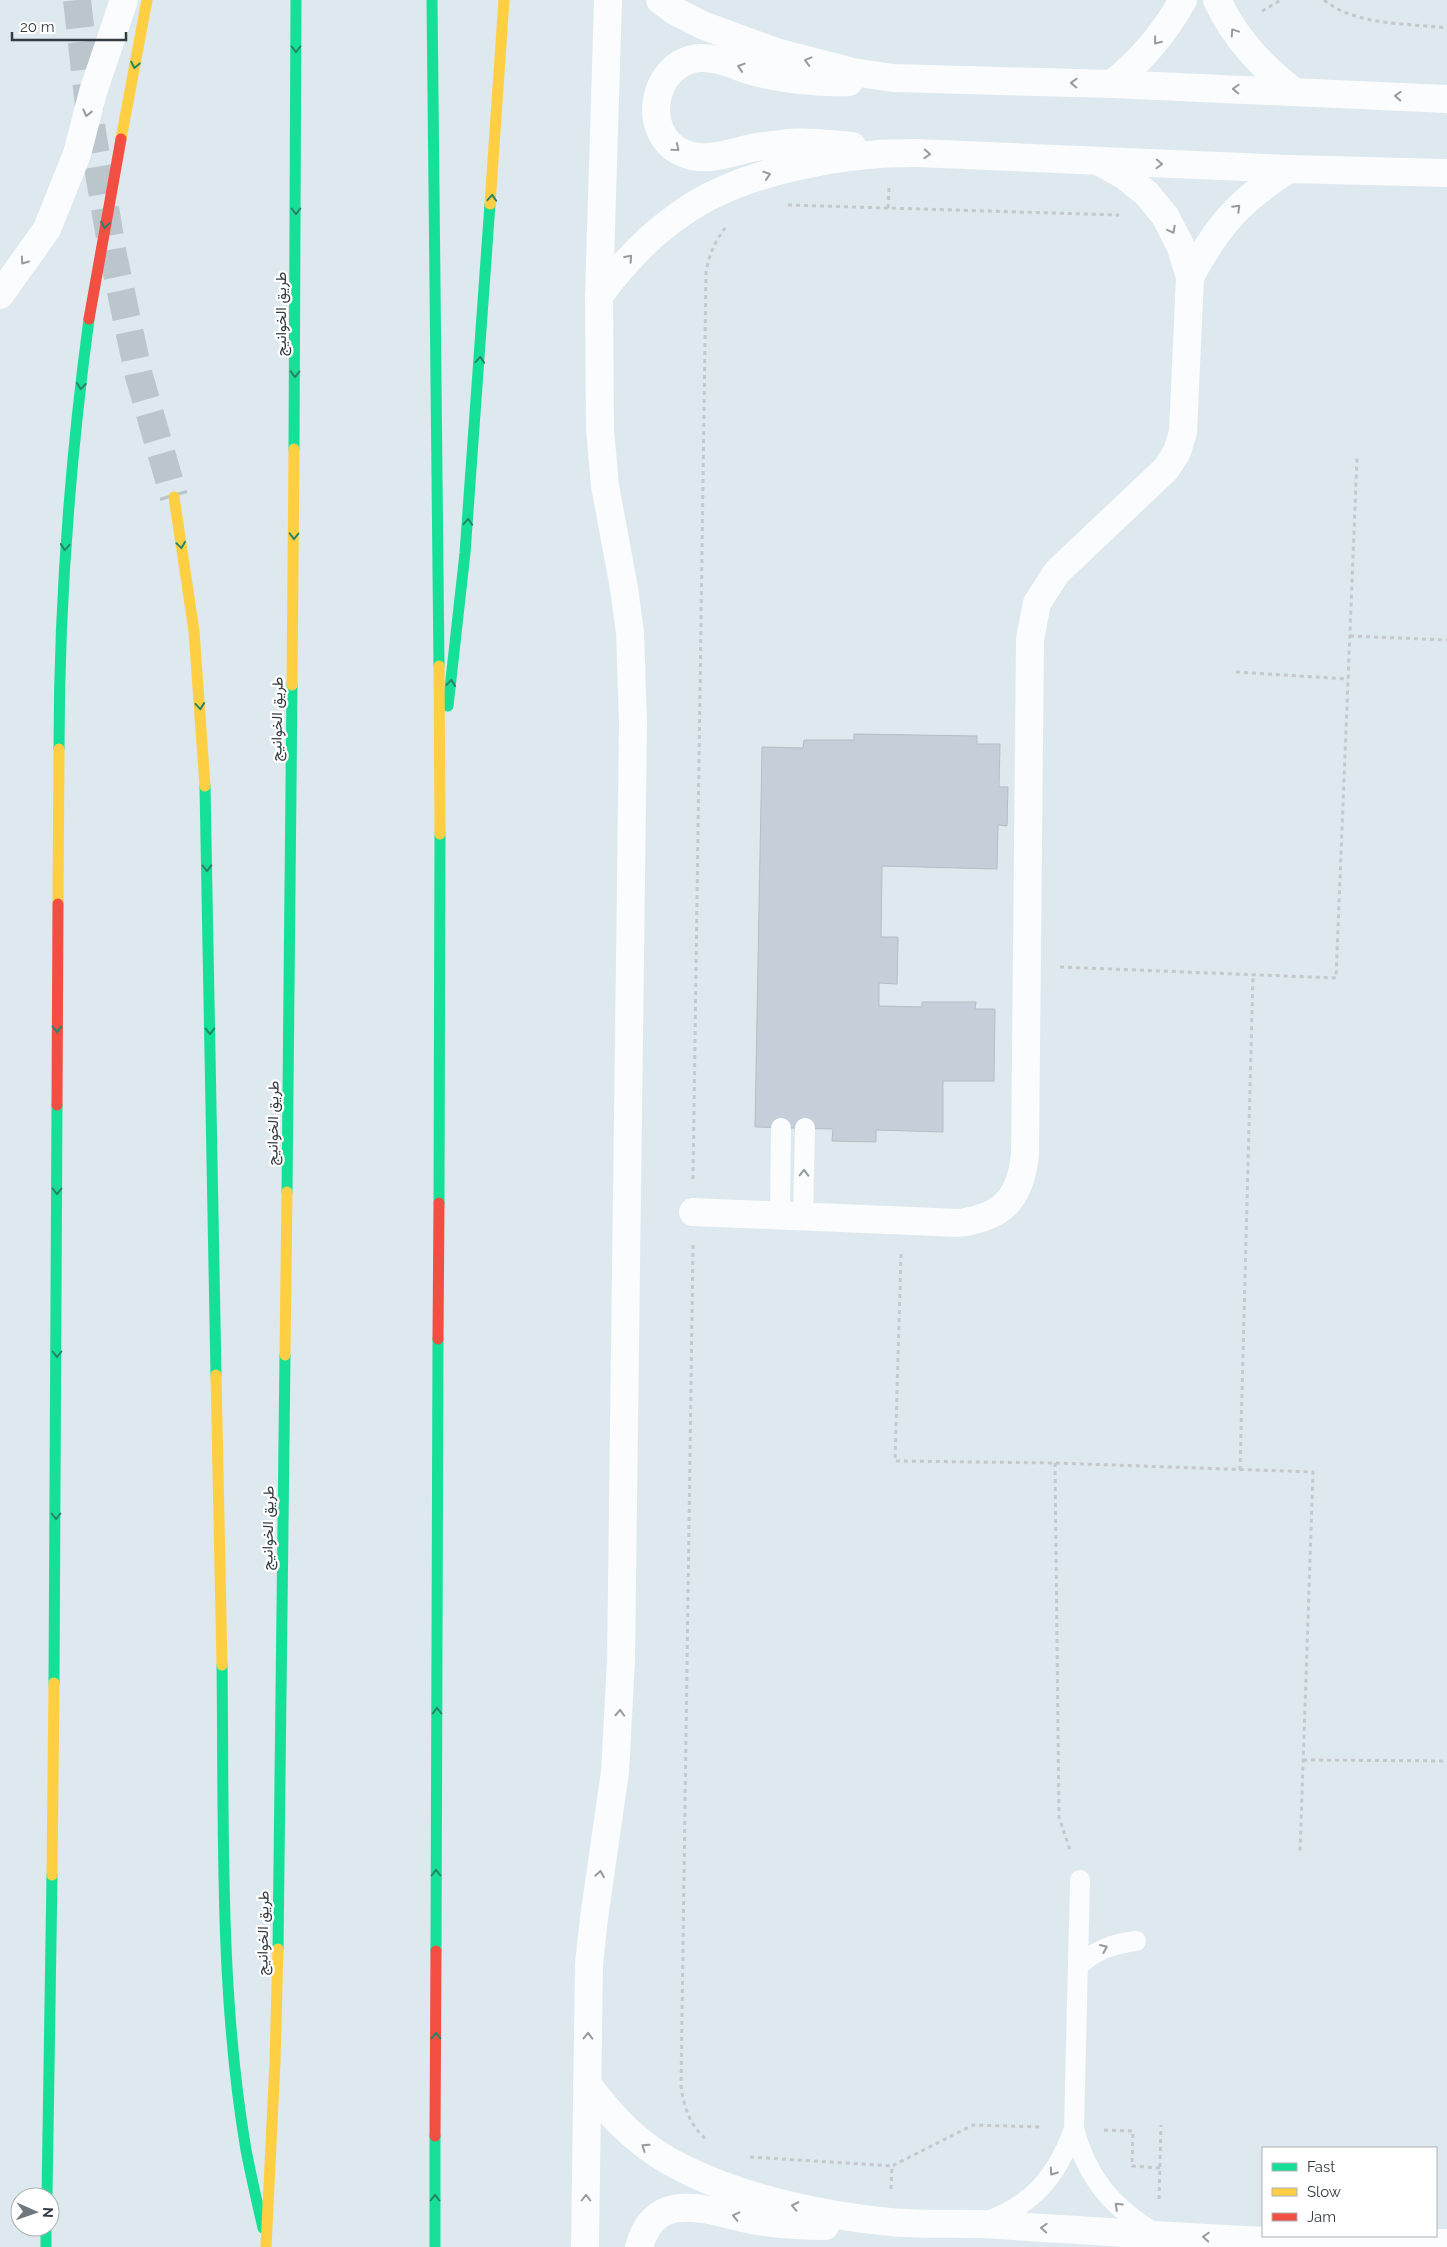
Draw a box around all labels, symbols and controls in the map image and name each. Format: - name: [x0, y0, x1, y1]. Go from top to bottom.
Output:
- scale bar: [12, 10, 126, 42]
- text: 20 m: [20, 18, 55, 36]
- one-way arrow: [1231, 28, 1240, 37]
- one-way arrow: [1155, 35, 1163, 44]
- one-way arrow: [291, 45, 301, 53]
- one-way arrow: [803, 56, 812, 67]
- one-way arrow: [131, 61, 141, 70]
- one-way arrow: [738, 63, 746, 73]
- one-way arrow: [1069, 78, 1077, 88]
- one-way arrow: [1232, 83, 1240, 94]
- one-way arrow: [1394, 91, 1402, 102]
- one-way arrow: [82, 108, 93, 117]
- one-way arrow: [670, 142, 679, 150]
- one-way arrow: [923, 148, 931, 159]
- one-way arrow: [1156, 159, 1164, 170]
- one-way arrow: [762, 171, 771, 181]
- one-way arrow: [486, 193, 497, 201]
- one-way arrow: [1232, 205, 1241, 214]
- one-way arrow: [291, 208, 301, 215]
- one-way arrow: [101, 221, 111, 229]
- one-way arrow: [1166, 224, 1176, 233]
- one-way arrow: [624, 254, 633, 263]
- one-way arrow: [21, 255, 30, 265]
- street label: طريق الخوانيج: [272, 271, 292, 356]
- one-way arrow: [474, 356, 485, 364]
- one-way arrow: [290, 370, 300, 378]
- one-way arrow: [76, 381, 86, 390]
- one-way arrow: [462, 518, 473, 526]
- one-way arrow: [289, 532, 299, 540]
- one-way arrow: [175, 541, 186, 549]
- one-way arrow: [60, 544, 71, 552]
- street label: طريق الخوانيج: [267, 676, 289, 762]
- one-way arrow: [445, 679, 456, 687]
- one-way arrow: [195, 702, 206, 710]
- one-way arrow: [202, 865, 212, 873]
- one-way arrow: [52, 1025, 62, 1033]
- one-way arrow: [205, 1028, 215, 1035]
- street label: طريق الخوانيج: [263, 1080, 285, 1166]
- one-way arrow: [799, 1168, 810, 1176]
- one-way arrow: [52, 1188, 62, 1195]
- one-way arrow: [52, 1350, 62, 1358]
- street label: طريق الخوانيج: [258, 1485, 280, 1571]
- one-way arrow: [51, 1512, 61, 1520]
- one-way arrow: [432, 1707, 442, 1714]
- one-way arrow: [614, 1708, 625, 1716]
- one-way arrow: [431, 1869, 441, 1877]
- one-way arrow: [595, 1870, 605, 1878]
- street label: طريق الخوانيج: [253, 1890, 275, 1976]
- one-way arrow: [1099, 1944, 1108, 1955]
- one-way arrow: [431, 2032, 441, 2040]
- one-way arrow: [583, 2032, 593, 2040]
- one-way arrow: [641, 2144, 651, 2153]
- legend: [1262, 2147, 1437, 2237]
- text: Fast: [1307, 2158, 1335, 2176]
- one-way arrow: [1050, 2166, 1059, 2176]
- text: Slow: [1307, 2183, 1341, 2201]
- north arrow: [10, 2187, 60, 2237]
- one-way arrow: [430, 2194, 440, 2202]
- one-way arrow: [581, 2194, 591, 2202]
- one-way arrow: [791, 2201, 800, 2212]
- one-way arrow: [1115, 2203, 1124, 2212]
- text: N: [40, 2207, 56, 2218]
- text: Jam: [1307, 2208, 1336, 2226]
- one-way arrow: [732, 2211, 741, 2222]
- one-way arrow: [1039, 2223, 1047, 2234]
- one-way arrow: [1202, 2232, 1210, 2243]

